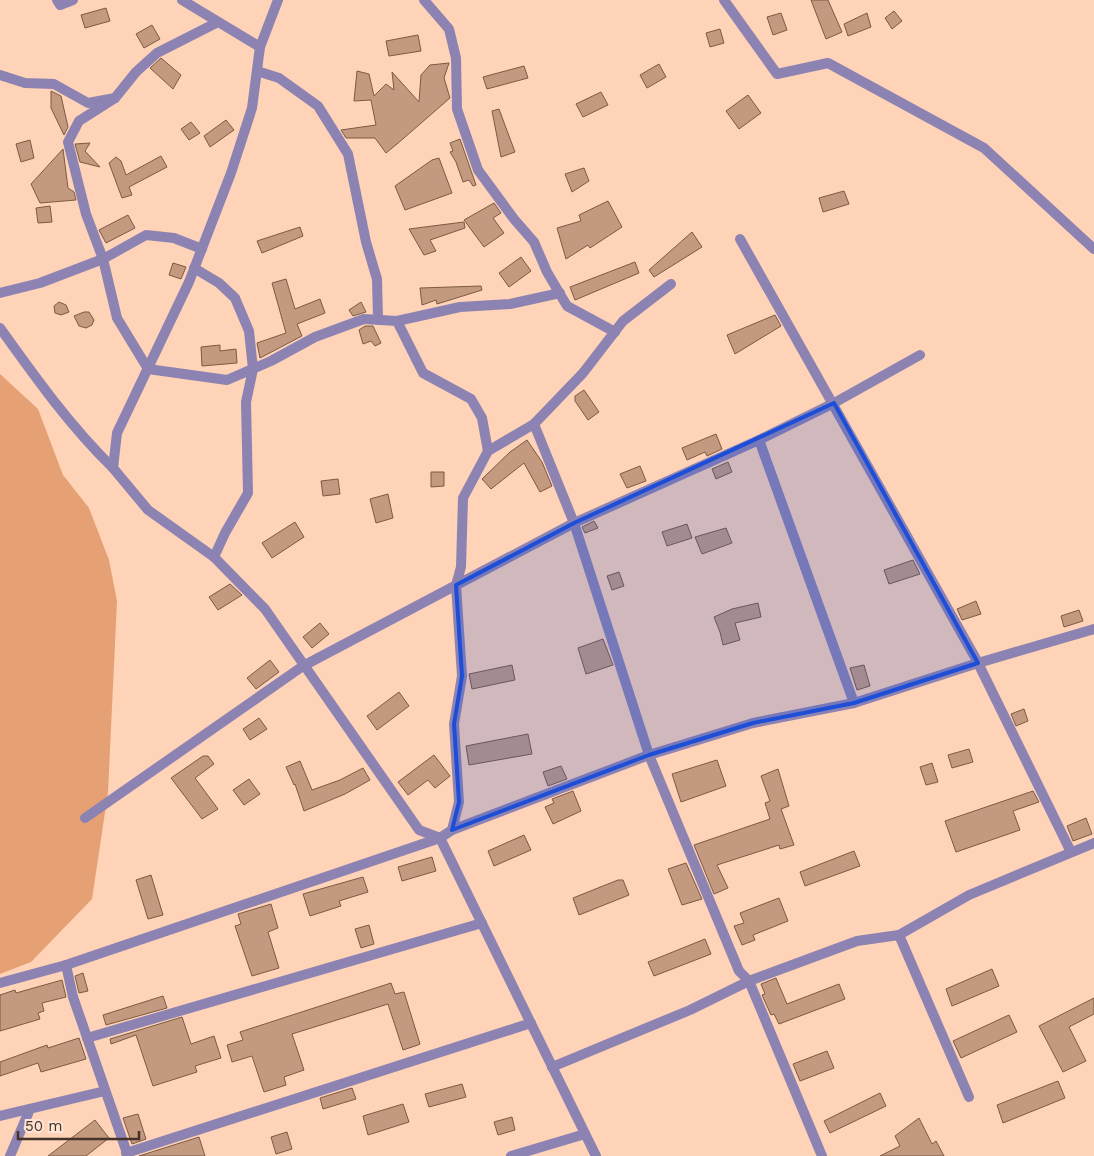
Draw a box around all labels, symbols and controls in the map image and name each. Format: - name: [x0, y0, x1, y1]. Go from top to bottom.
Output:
- scale bar: [18, 1108, 139, 1140]
- text: 50 m: [25, 1117, 62, 1135]

